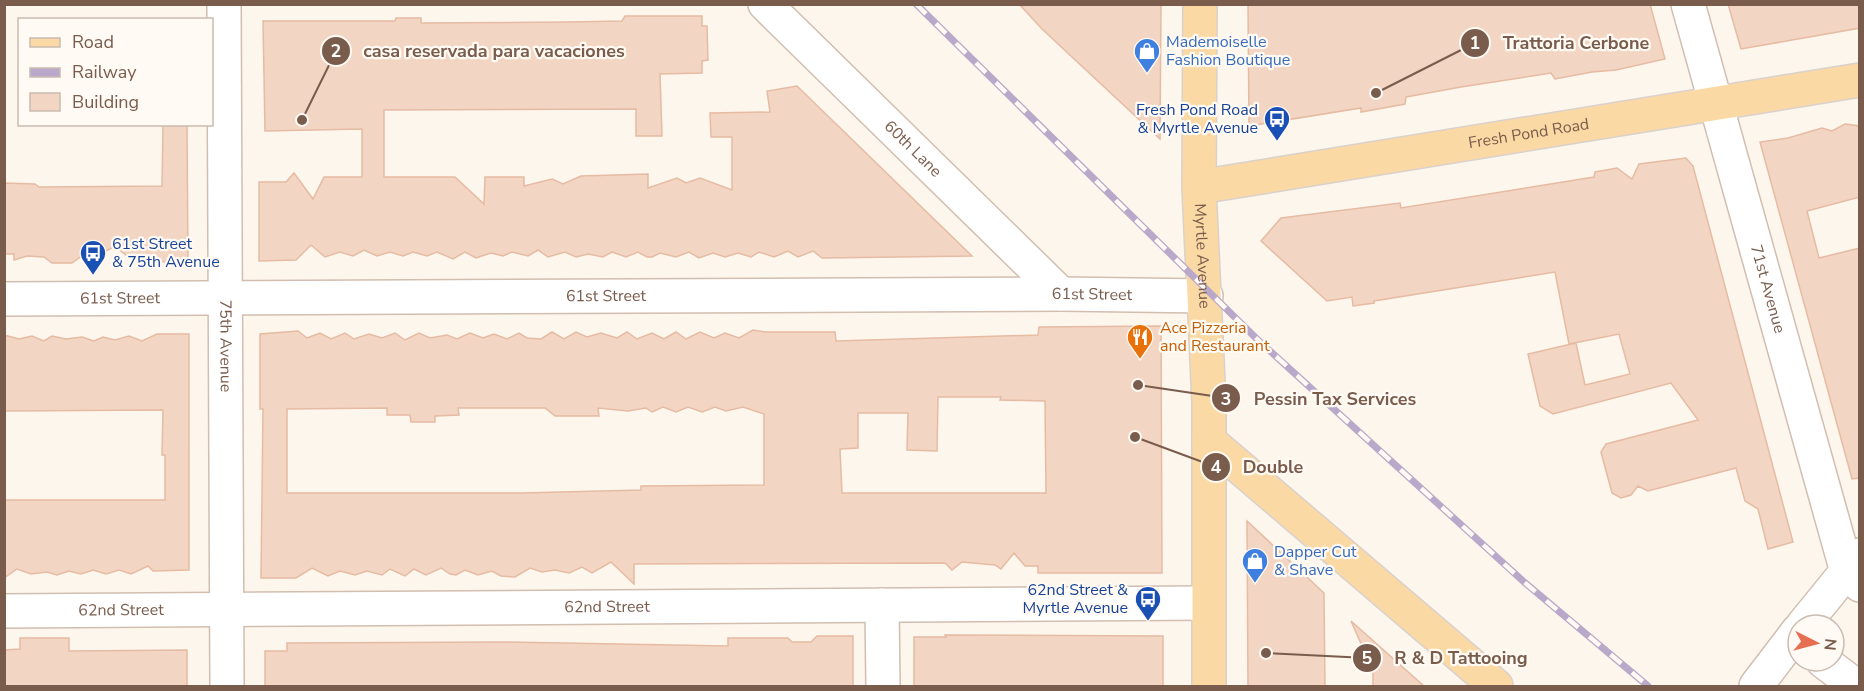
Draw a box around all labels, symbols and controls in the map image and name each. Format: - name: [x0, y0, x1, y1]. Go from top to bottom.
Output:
- legend: [18, 18, 213, 126]
- callout: Trattoria Cerbone: [1460, 25, 1661, 61]
- text: Road: [72, 30, 114, 54]
- place label: Mademoiselle Fashion Boutique: [1166, 31, 1290, 71]
- text: 1: [1470, 31, 1480, 55]
- text: Trattoria Cerbone: [1503, 31, 1649, 55]
- callout: casa reservada para vacaciones: [321, 33, 637, 69]
- shop icon: Mademoiselle Fashion Boutique: [1132, 36, 1162, 74]
- text: 2: [331, 39, 341, 63]
- text: casa reservada para vacaciones: [363, 39, 625, 63]
- text: Railway: [72, 60, 137, 84]
- text: Building: [72, 90, 139, 114]
- place label: Fresh Pond Road & Myrtle Avenue: [1136, 99, 1258, 139]
- bus stop icon: Fresh Pond Road & Myrtle Avenue: [1262, 104, 1292, 142]
- street label: Fresh Pond Road: [1467, 113, 1591, 154]
- street label: 60th Lane: [879, 116, 947, 182]
- street label: Myrtle Avenue: [1189, 203, 1216, 309]
- place label: 61st Street & 75th Avenue: [112, 233, 220, 273]
- bus stop icon: 61st Street & 75th Avenue: [78, 238, 108, 276]
- street label: 71st Avenue: [1745, 242, 1791, 336]
- street label: 61st Street: [1052, 283, 1133, 306]
- street label: 61st Street: [566, 285, 647, 307]
- street label: 61st Street: [80, 287, 161, 310]
- street label: 75th Avenue: [214, 300, 237, 392]
- place label: Ace Pizzeria and Restaurant: [1160, 317, 1270, 357]
- restaurant icon: Ace Pizzeria and Restaurant: [1125, 322, 1155, 360]
- callout: Pessin Tax Services: [1211, 380, 1428, 416]
- text: 3: [1221, 387, 1231, 411]
- text: Pessin Tax Services: [1254, 387, 1416, 411]
- callout: Double: [1201, 449, 1315, 485]
- text: 4: [1211, 455, 1222, 479]
- text: Double: [1243, 455, 1304, 479]
- place label: Dapper Cut & Shave: [1274, 541, 1357, 581]
- shop icon: Dapper Cut & Shave: [1240, 546, 1270, 584]
- place label: 62nd Street & Myrtle Avenue: [1023, 579, 1128, 619]
- bus stop icon: 62nd Street & Myrtle Avenue: [1133, 584, 1163, 622]
- street label: 62nd Street: [564, 596, 650, 618]
- street label: 62nd Street: [78, 599, 164, 622]
- north arrow: [1786, 613, 1846, 673]
- text: N: [1818, 637, 1841, 652]
- callout: R & D Tattooing: [1352, 640, 1539, 676]
- text: 5: [1362, 646, 1373, 670]
- text: R & D Tattooing: [1394, 646, 1528, 670]

